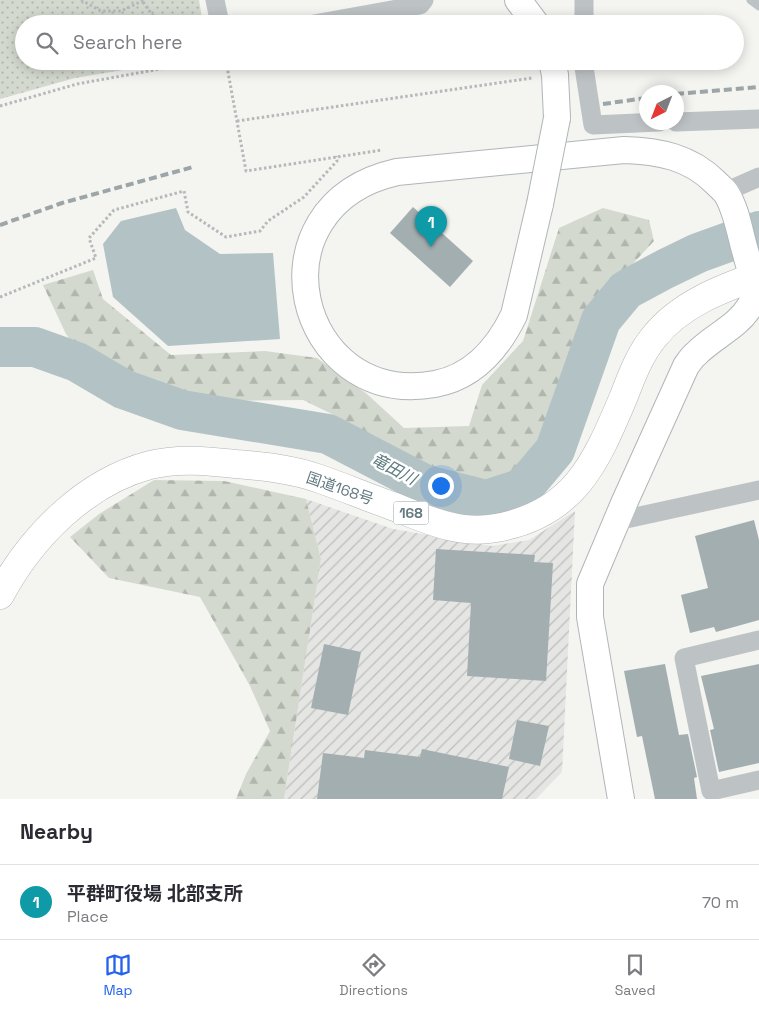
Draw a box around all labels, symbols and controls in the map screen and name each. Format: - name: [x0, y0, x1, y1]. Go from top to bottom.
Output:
- search box: [15, 15, 744, 70]
- icon: search: [33, 29, 61, 57]
- text: Search here: [73, 30, 183, 55]
- north arrow: [639, 85, 684, 130]
- pin: 1: [415, 206, 447, 247]
- water label: 竜田川: [368, 448, 422, 490]
- street label: 国道168号: [304, 468, 376, 508]
- your location: [428, 473, 454, 499]
- road number: 168: [394, 502, 428, 524]
- text: Nearby: [20, 818, 93, 845]
- text: 平群町役場 北部支所: [67, 881, 243, 906]
- text: 1: [32, 892, 40, 913]
- text: 70 m: [702, 892, 739, 913]
- text: Place: [67, 906, 109, 927]
- tab: Map: [103, 951, 133, 999]
- tab: Directions: [339, 951, 408, 999]
- tab: Saved: [615, 951, 656, 999]

